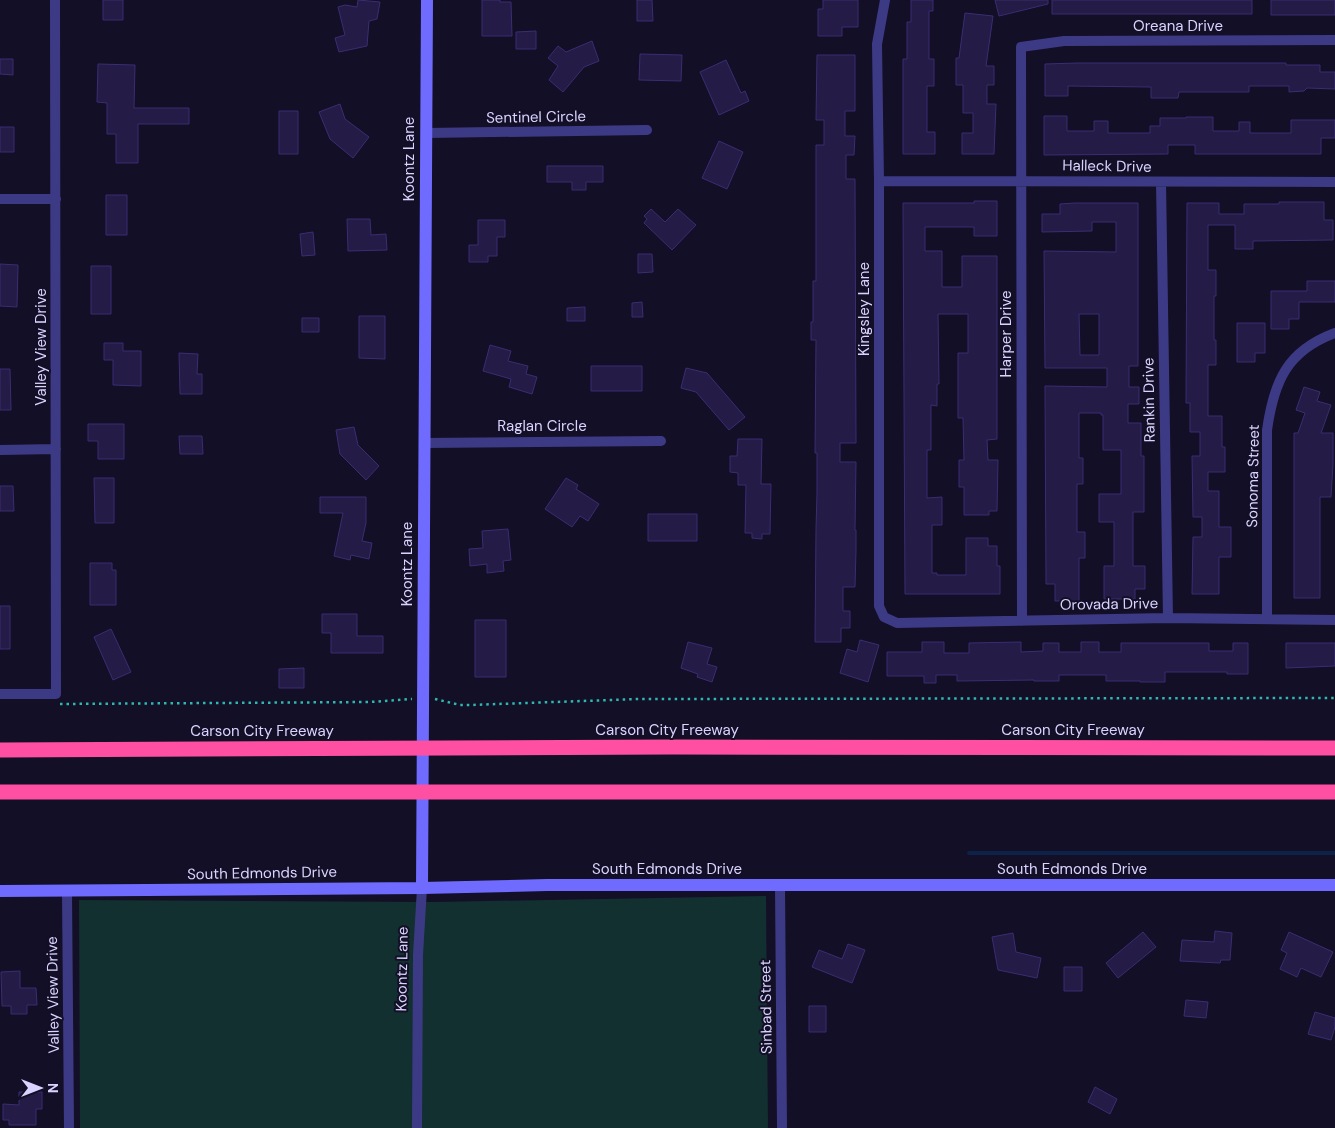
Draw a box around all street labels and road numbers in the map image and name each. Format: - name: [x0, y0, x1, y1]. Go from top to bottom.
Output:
- street label: Oreana Drive: [1133, 16, 1223, 36]
- street label: Sentinel Circle: [486, 106, 586, 128]
- street label: Koontz Lane: [399, 117, 419, 201]
- street label: Halleck Drive: [1062, 155, 1152, 177]
- street label: Kingsley Lane: [854, 262, 874, 356]
- street label: Valley View Drive: [31, 288, 51, 406]
- street label: Harper Drive: [996, 291, 1016, 377]
- street label: Rankin Drive: [1138, 357, 1160, 443]
- street label: Raglan Circle: [497, 416, 587, 436]
- street label: Sonoma Street: [1242, 424, 1264, 528]
- street label: Koontz Lane: [397, 522, 417, 606]
- street label: Orovada Drive: [1060, 593, 1158, 615]
- street label: Carson City Freeway: [595, 720, 739, 740]
- street label: Carson City Freeway: [1001, 720, 1145, 740]
- street label: Carson City Freeway: [190, 721, 334, 741]
- street label: South Edmonds Drive: [592, 859, 742, 879]
- street label: South Edmonds Drive: [997, 859, 1147, 879]
- street label: South Edmonds Drive: [187, 862, 337, 884]
- street label: Koontz Lane: [391, 927, 413, 1011]
- street label: Valley View Drive: [42, 936, 64, 1054]
- street label: Sinbad Street: [755, 960, 777, 1054]

